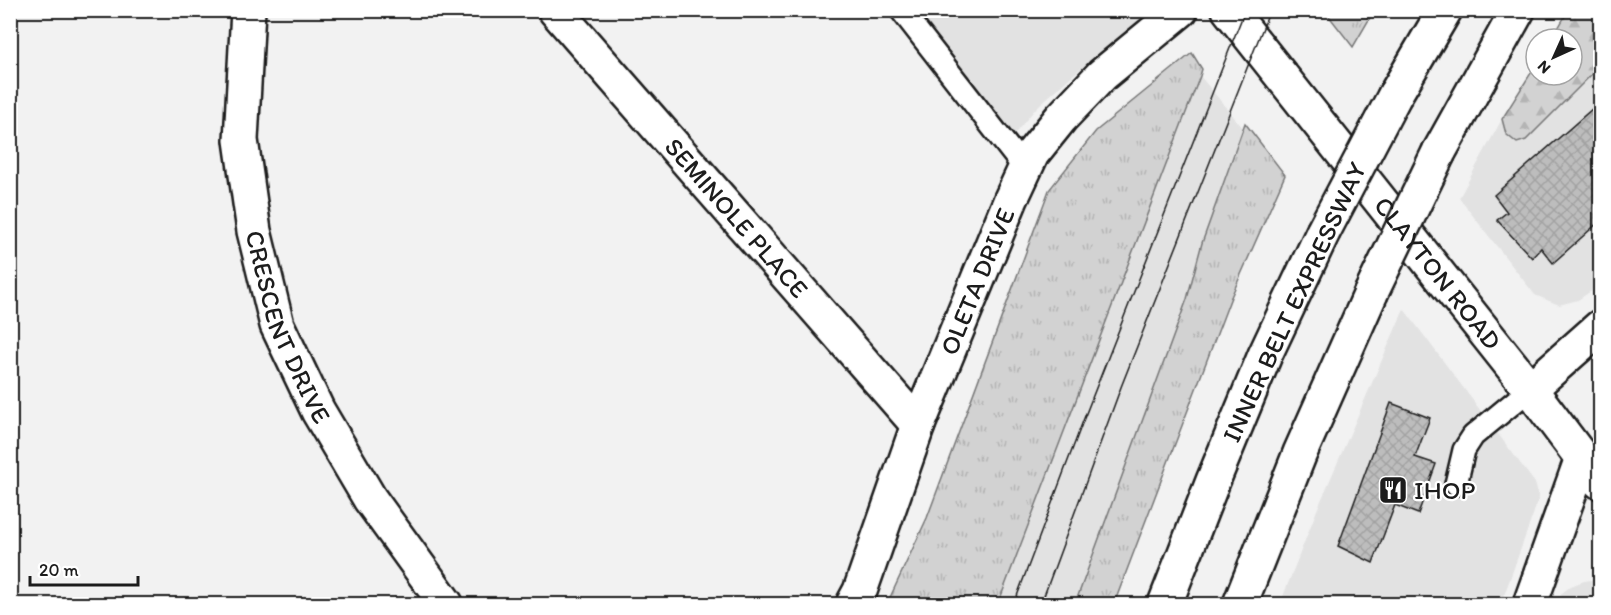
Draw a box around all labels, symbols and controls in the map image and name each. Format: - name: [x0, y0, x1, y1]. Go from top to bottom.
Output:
- north arrow: [1524, 27, 1584, 87]
- text: N: [1533, 57, 1554, 78]
- street label: SEMINOLE PLACE: [658, 131, 815, 304]
- street label: INNER BELT EXPRESSWAY: [1215, 157, 1373, 447]
- street label: CLAYTON ROAD: [1367, 190, 1509, 356]
- street label: OLETA DRIVE: [933, 203, 1022, 360]
- street label: CRESCENT DRIVE: [238, 227, 338, 429]
- restaurant icon: IHOP: [1377, 474, 1409, 506]
- place label: IHOP: [1414, 474, 1475, 506]
- scale bar: [30, 549, 138, 587]
- text: 20 m: [39, 559, 79, 581]

